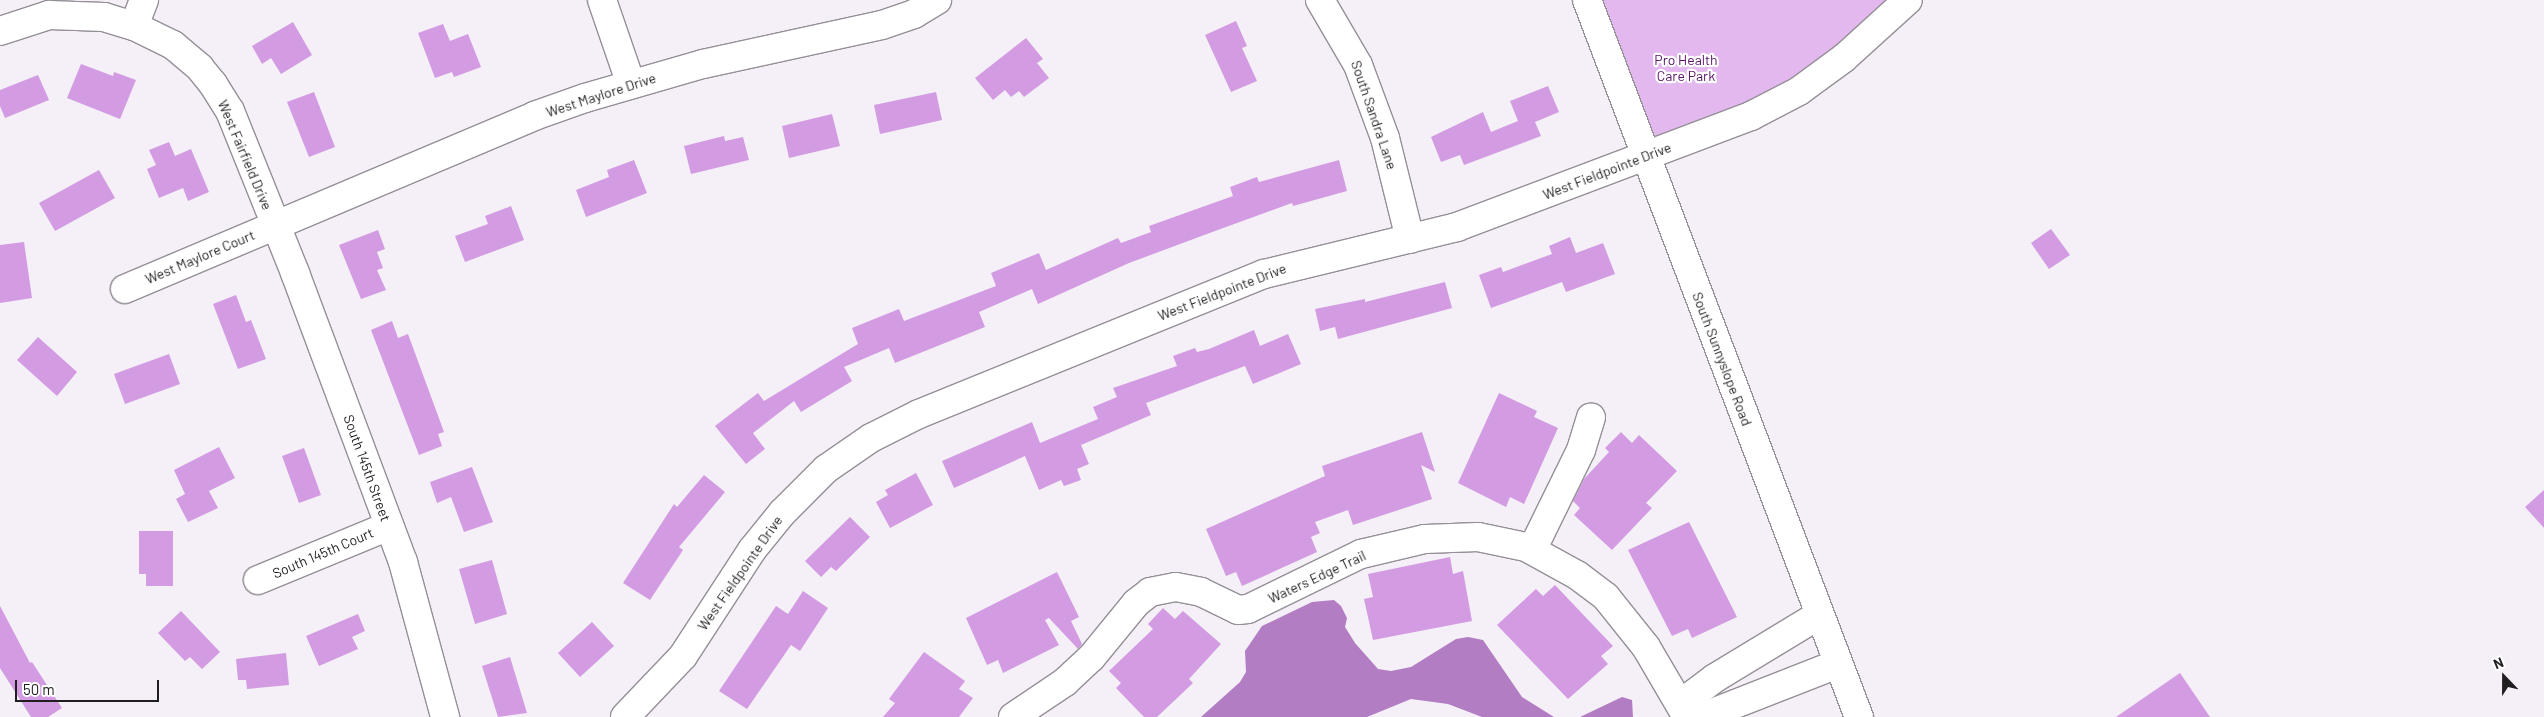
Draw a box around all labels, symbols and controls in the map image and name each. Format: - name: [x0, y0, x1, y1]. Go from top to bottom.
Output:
- park label: Pro Health Care Park: [1654, 52, 1718, 84]
- street label: South Sandra Lane: [1347, 58, 1401, 172]
- street label: West Maylore Drive: [544, 69, 658, 121]
- street label: West Fairfield Drive: [214, 98, 276, 212]
- street label: West Fieldpointe Drive: [1540, 139, 1674, 203]
- street label: West Maylore Court: [143, 226, 257, 288]
- street label: West Fieldpointe Drive: [1155, 260, 1289, 324]
- street label: South Sunnyslope Road: [1689, 290, 1755, 428]
- street label: South 145th Street: [340, 412, 394, 524]
- street label: West Fieldpointe Drive: [694, 512, 786, 634]
- street label: South 145th Court: [270, 524, 376, 582]
- street label: Waters Edge Trail: [1266, 547, 1368, 607]
- north arrow: [2479, 652, 2529, 702]
- text: N: [2491, 653, 2506, 672]
- scale bar: [18, 670, 161, 702]
- text: 50 m: [23, 680, 55, 698]

